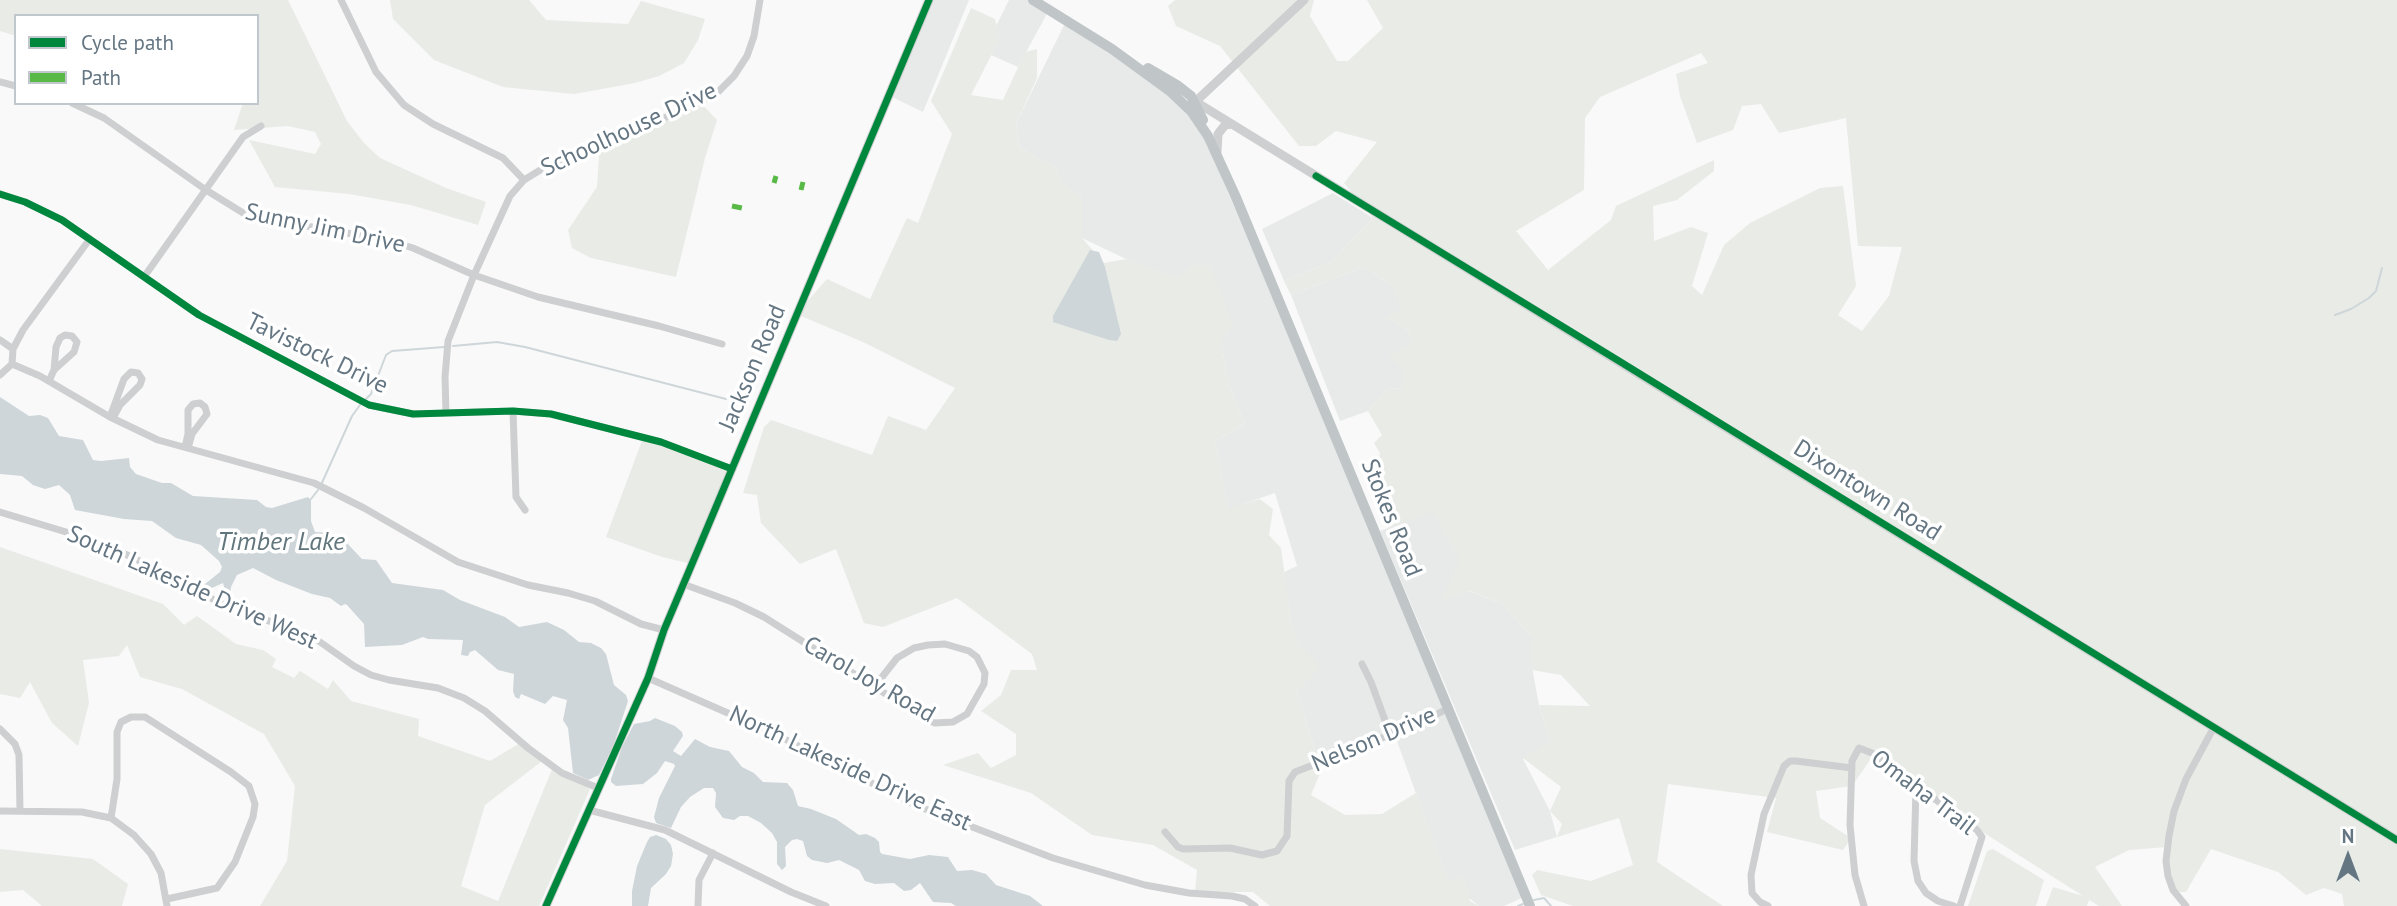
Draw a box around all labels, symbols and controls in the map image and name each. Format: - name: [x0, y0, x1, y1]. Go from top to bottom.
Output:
- legend: [14, 14, 259, 105]
- text: Cycle path: [81, 29, 174, 56]
- text: Path: [81, 64, 121, 91]
- street label: Schoolhouse Drive: [536, 77, 722, 183]
- street label: Sunny Jim Drive: [242, 198, 408, 260]
- street label: Jackson Road: [713, 300, 793, 436]
- street label: Tavistock Drive: [241, 307, 393, 401]
- street label: Dixontown Road: [1788, 434, 1946, 548]
- street label: Stokes Road: [1354, 455, 1428, 581]
- street label: South Lakeside Drive West: [62, 520, 322, 656]
- water label: Timber Lake: [217, 527, 345, 559]
- street label: Carol Joy Road: [798, 631, 940, 729]
- street label: North Lakeside Drive East: [724, 700, 976, 838]
- street label: Nelson Drive: [1308, 701, 1440, 779]
- street label: Omaha Trail: [1865, 744, 1981, 842]
- north arrow: [2313, 822, 2383, 892]
- text: N: [2342, 824, 2354, 848]

